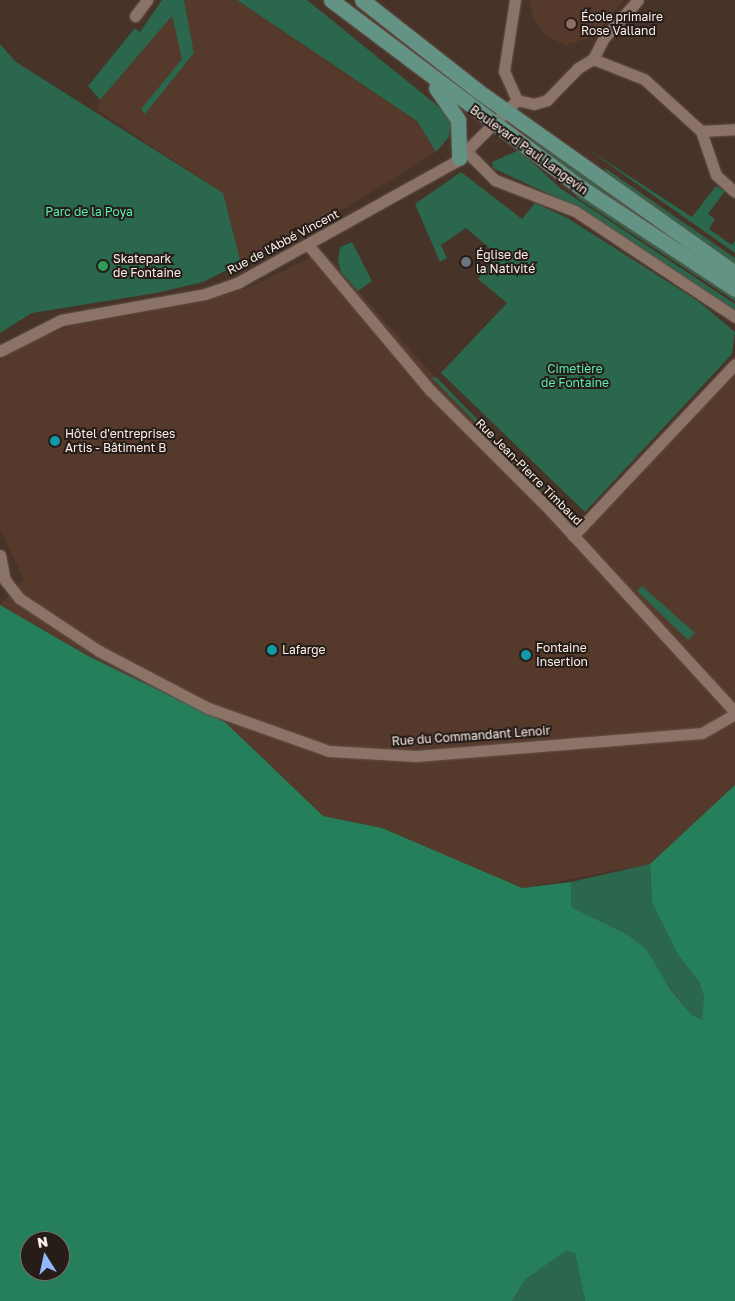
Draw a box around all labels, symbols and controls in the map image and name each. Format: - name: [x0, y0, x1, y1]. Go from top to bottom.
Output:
- place label: École primaire Rose Valland: [581, 10, 663, 38]
- marker: École primaire Rose Valland: [565, 18, 577, 30]
- street label: Boulevard Paul Langevin: [467, 102, 591, 198]
- park label: Parc de la Poya: [45, 205, 133, 219]
- street label: Rue de l'Abbé Vincent: [225, 206, 341, 278]
- place label: Église de la Nativité: [476, 248, 535, 276]
- place label: Skatepark de Fontaine: [113, 252, 181, 280]
- marker: Église de la Nativité: [460, 256, 472, 268]
- marker: Skatepark de Fontaine: [97, 260, 109, 272]
- park label: Cimetière de Fontaine: [541, 362, 609, 390]
- street label: Rue Jean-Pierre Timbaud: [473, 416, 585, 528]
- place label: Hôtel d'entreprises Artis - Bâtiment B: [65, 427, 175, 455]
- marker: Hôtel d'entreprises Artis - Bâtiment B: [49, 435, 61, 447]
- place label: Fontaine Insertion: [536, 641, 588, 669]
- place label: Lafarge: [282, 643, 326, 657]
- marker: Lafarge: [266, 644, 278, 656]
- marker: Fontaine Insertion: [520, 649, 532, 661]
- street label: Rue du Commandant Lenoir: [391, 723, 551, 749]
- north arrow: [20, 1231, 70, 1281]
- text: N: [36, 1232, 49, 1251]

